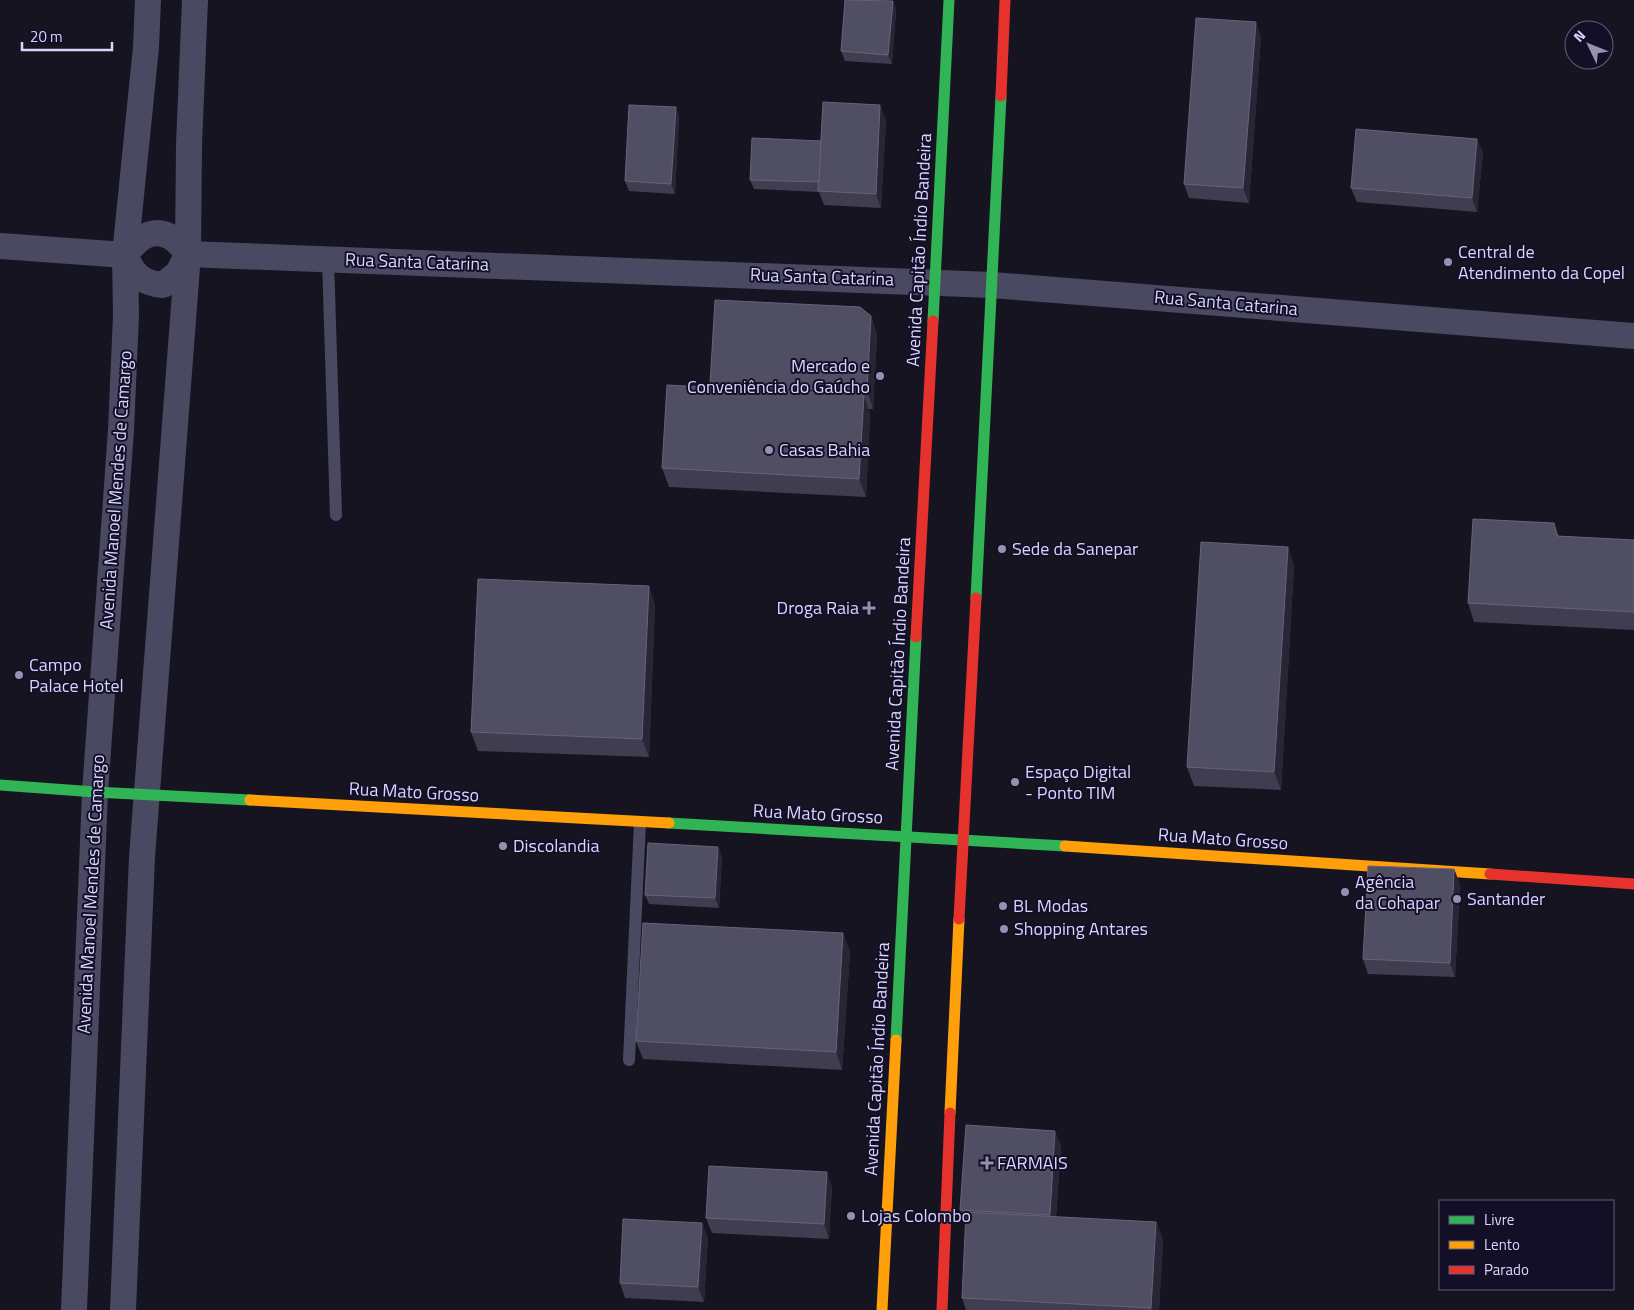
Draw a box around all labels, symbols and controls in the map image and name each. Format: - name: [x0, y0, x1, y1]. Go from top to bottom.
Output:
- scale bar: [22, 20, 112, 52]
- north arrow: [1564, 20, 1614, 70]
- text: 20 m: [30, 25, 63, 48]
- text: N: [1568, 25, 1590, 47]
- street label: Avenida Capitão Índio Bandeira: [899, 133, 938, 367]
- place label: Central de Atendimento da Copel: [1458, 238, 1625, 286]
- street label: Rua Santa Catarina: [344, 245, 490, 278]
- marker: Central de Atendimento da Copel: [1442, 256, 1454, 268]
- street label: Rua Santa Catarina: [749, 260, 895, 293]
- street label: Rua Santa Catarina: [1153, 283, 1299, 322]
- street label: Avenida Manoel Mendes de Camargo: [92, 350, 139, 630]
- place label: Mercado e Conveniência do Gaúcho: [687, 352, 870, 400]
- marker: Mercado e Conveniência do Gaúcho: [874, 370, 886, 382]
- place label: Casas Bahia: [779, 436, 870, 463]
- marker: Casas Bahia: [763, 444, 775, 456]
- place label: Sede da Sanepar: [1012, 535, 1138, 562]
- street label: Avenida Capitão Índio Bandeira: [878, 537, 917, 771]
- marker: Sede da Sanepar: [996, 543, 1008, 555]
- place label: Droga Raia: [777, 594, 859, 621]
- marker: Droga Raia: [863, 602, 875, 614]
- place label: Campo Palace Hotel: [29, 651, 124, 699]
- marker: Campo Palace Hotel: [13, 669, 25, 681]
- street label: Avenida Manoel Mendes de Camargo: [70, 754, 111, 1034]
- place label: Espaço Digital - Ponto TIM: [1025, 758, 1131, 806]
- street label: Rua Mato Grosso: [348, 775, 480, 808]
- marker: Espaço Digital - Ponto TIM: [1009, 776, 1021, 788]
- street label: Rua Mato Grosso: [752, 797, 884, 830]
- street label: Rua Mato Grosso: [1157, 820, 1289, 857]
- place label: Discolandia: [513, 832, 600, 859]
- marker: Discolandia: [497, 840, 509, 852]
- place label: Agência da Cohapar: [1355, 868, 1440, 916]
- place label: Santander: [1467, 885, 1545, 912]
- marker: Agência da Cohapar: [1339, 886, 1351, 898]
- place label: BL Modas: [1013, 892, 1088, 919]
- marker: Santander: [1451, 893, 1463, 905]
- marker: BL Modas: [997, 900, 1009, 912]
- place label: Shopping Antares: [1014, 915, 1148, 942]
- marker: Shopping Antares: [998, 923, 1010, 935]
- street label: Avenida Capitão Índio Bandeira: [857, 942, 896, 1176]
- place label: FARMAIS: [997, 1149, 1068, 1176]
- marker: FARMAIS: [981, 1157, 993, 1169]
- legend: [1439, 1200, 1614, 1290]
- place label: Lojas Colombo: [861, 1202, 971, 1229]
- text: Livre: [1484, 1208, 1514, 1231]
- marker: Lojas Colombo: [845, 1210, 857, 1222]
- text: Lento: [1484, 1233, 1520, 1256]
- text: Parado: [1484, 1258, 1529, 1281]

